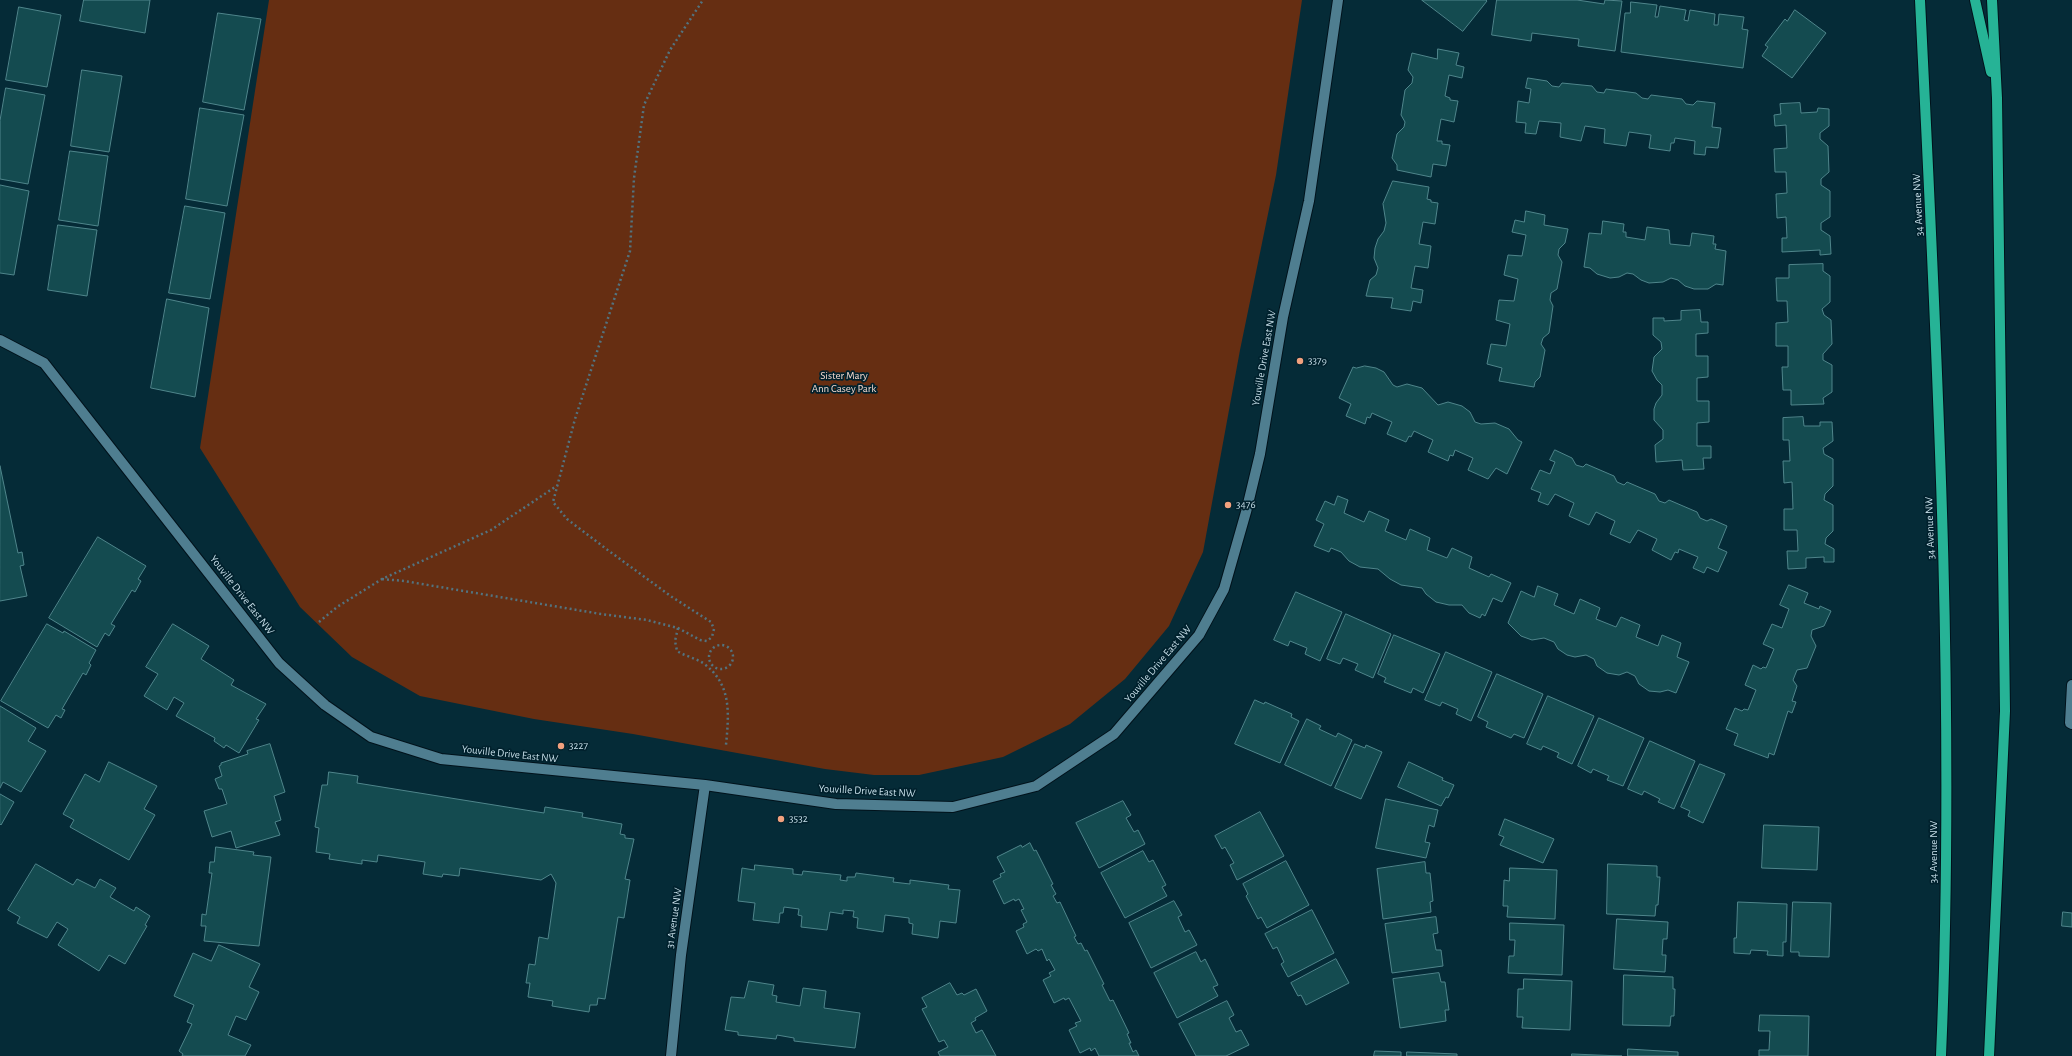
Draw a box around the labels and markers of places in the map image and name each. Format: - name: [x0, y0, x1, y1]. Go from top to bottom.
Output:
- place label: 3379: [1308, 354, 1327, 368]
- marker: 3379: [1295, 356, 1305, 366]
- place label: 3476: [1236, 498, 1256, 512]
- marker: 3476: [1223, 500, 1233, 510]
- place label: 3227: [569, 739, 588, 753]
- marker: 3227: [556, 741, 566, 751]
- place label: 3532: [789, 812, 808, 826]
- marker: 3532: [776, 814, 786, 824]

